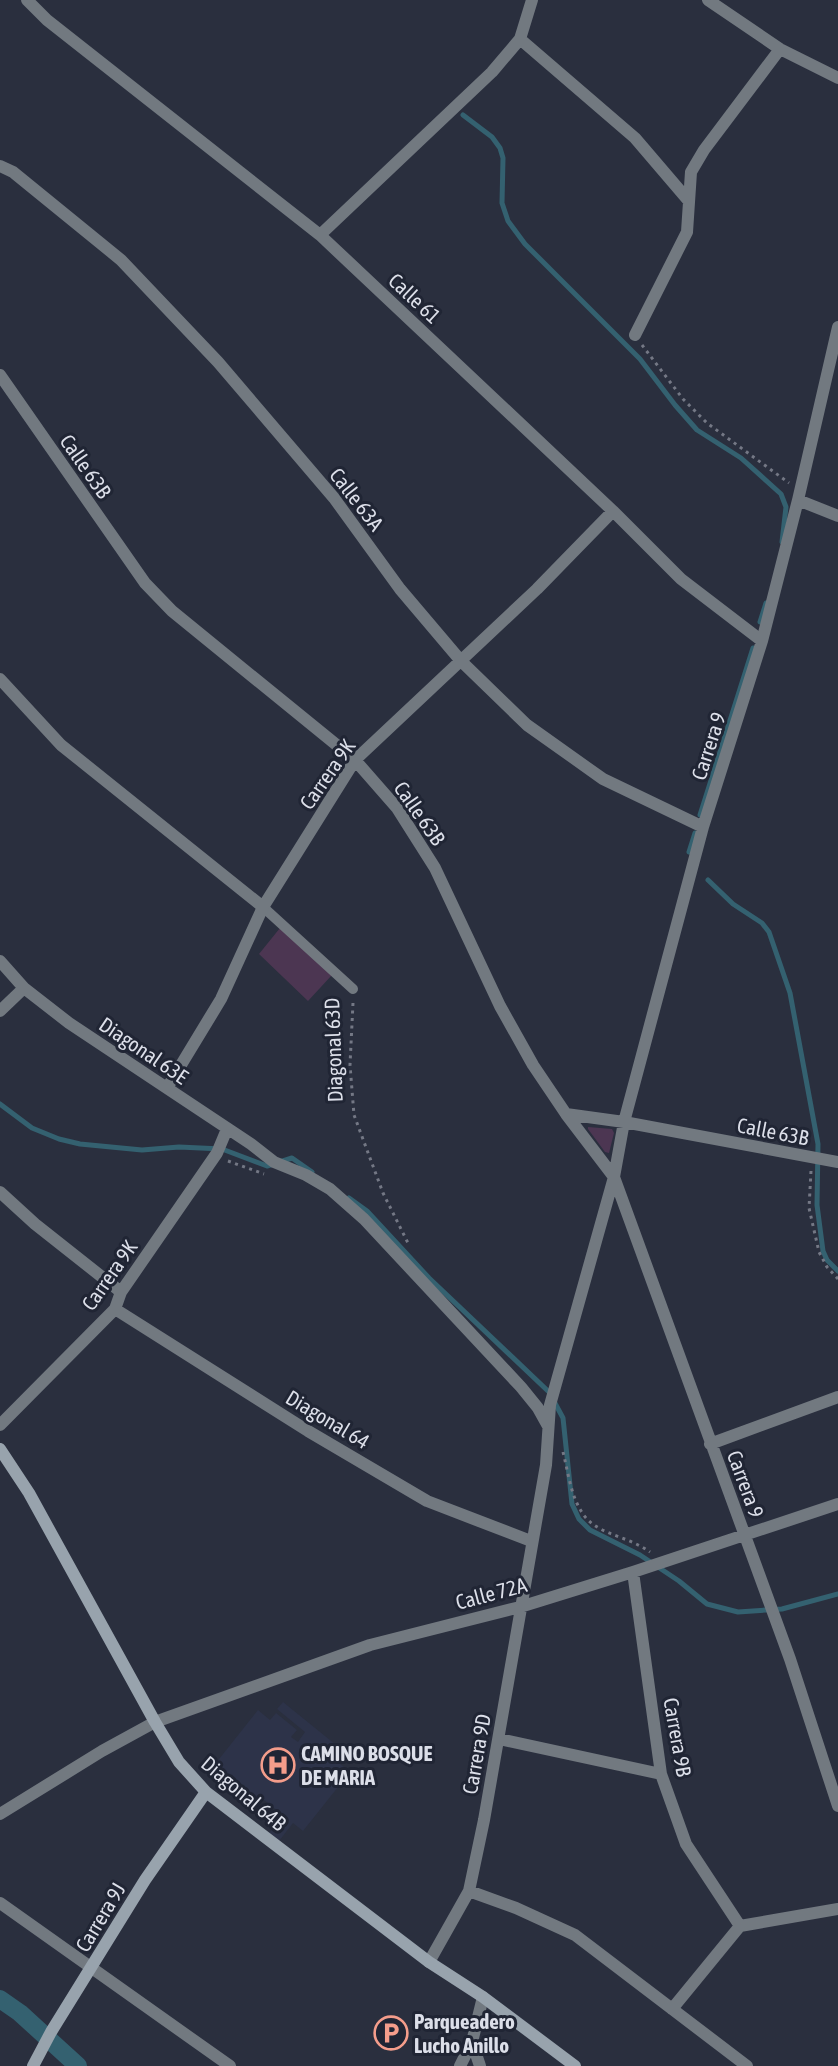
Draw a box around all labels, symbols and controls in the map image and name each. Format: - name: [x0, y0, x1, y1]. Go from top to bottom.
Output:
- street label: Calle 61: [384, 268, 446, 328]
- street label: Calle 63B: [55, 430, 117, 503]
- street label: Calle 63A: [325, 463, 389, 536]
- street label: Carrera 9: [686, 709, 730, 783]
- street label: Carrera 9K: [294, 734, 360, 814]
- street label: Calle 63B: [389, 777, 451, 850]
- street label: Diagonal 63D: [319, 997, 347, 1103]
- street label: Diagonal 63E: [95, 1012, 193, 1088]
- street label: Calle 63B: [735, 1112, 811, 1150]
- street label: Carrera 9K: [76, 1235, 142, 1315]
- street label: Diagonal 64: [282, 1385, 374, 1453]
- street label: Carrera 9: [723, 1447, 769, 1521]
- street label: Calle 72A: [453, 1572, 530, 1614]
- street label: Carrera 9B: [659, 1696, 697, 1778]
- street label: Carrera 9D: [457, 1712, 495, 1796]
- place label: CAMINO BOSQUE DE MARIA: [301, 1741, 432, 1789]
- hospital icon: CAMINO BOSQUE DE MARIA: [260, 1747, 296, 1783]
- street label: Diagonal 64B: [197, 1751, 291, 1835]
- street label: Carrera 9J: [70, 1878, 130, 1956]
- place label: Parqueadero Lucho Anillo: [414, 2009, 515, 2057]
- parking icon: Parqueadero Lucho Anillo: [373, 2015, 409, 2051]

